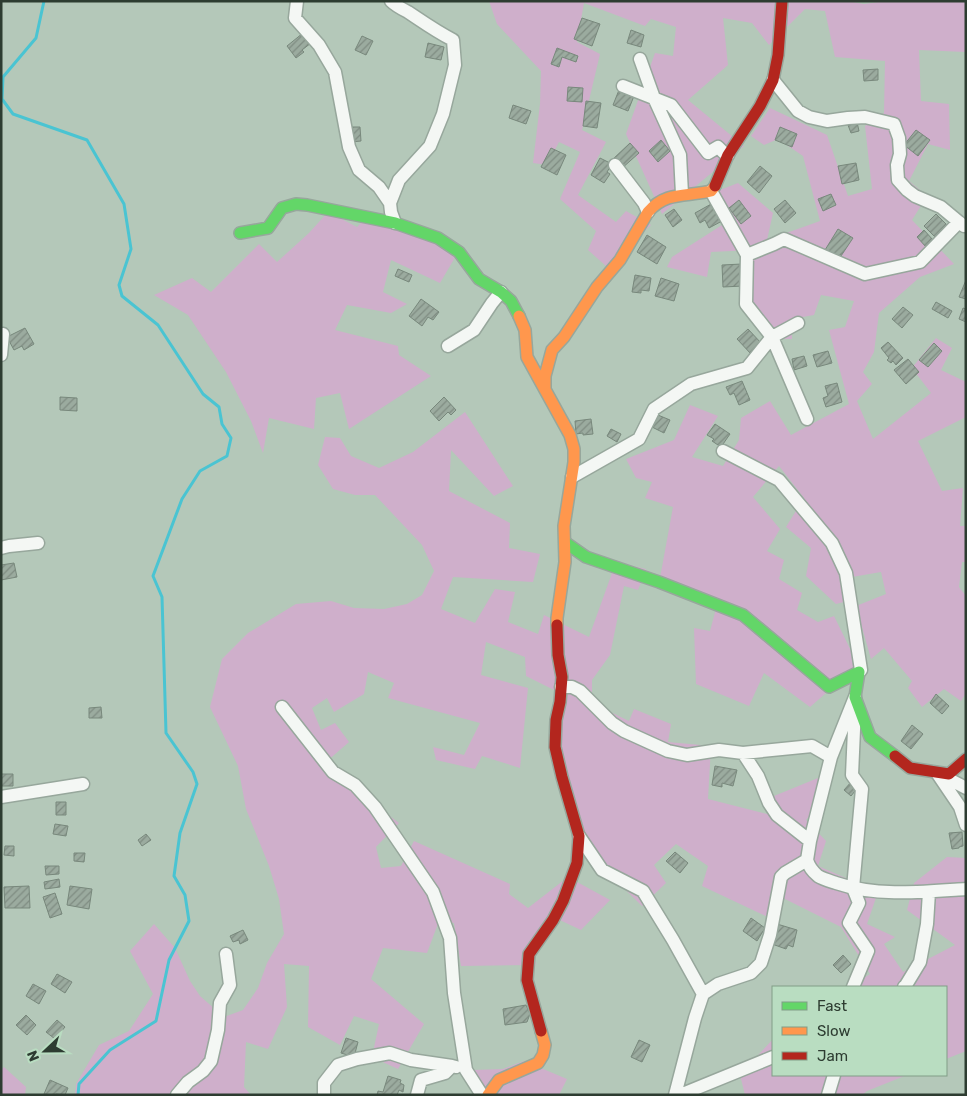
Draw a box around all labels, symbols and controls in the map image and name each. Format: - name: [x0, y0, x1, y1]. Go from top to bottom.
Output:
- legend: [772, 986, 947, 1076]
- text: Fast: [817, 997, 847, 1015]
- text: Slow: [817, 1022, 850, 1040]
- north arrow: [20, 1026, 70, 1076]
- text: Jam: [817, 1047, 848, 1065]
- text: N: [24, 1048, 43, 1064]

